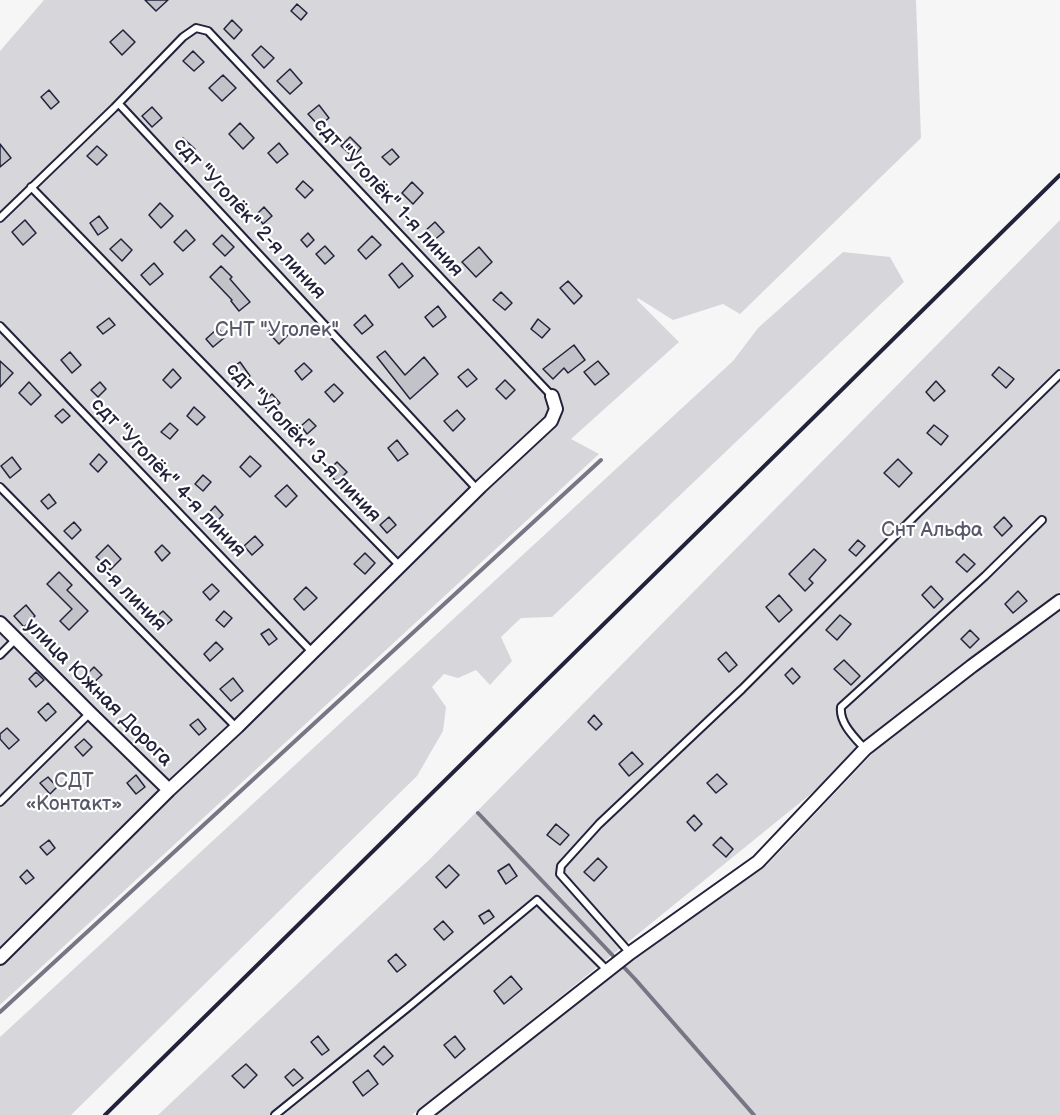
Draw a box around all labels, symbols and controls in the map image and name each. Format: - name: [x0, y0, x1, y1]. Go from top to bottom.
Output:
- street label: сдт "Уголёк" 1-я линия: [308, 114, 468, 282]
- street label: сдт "Уголёк" 2-я линия: [168, 133, 330, 305]
- park label: СНТ "Уголек": [215, 319, 339, 343]
- street label: сдт "Уголёк" 3-я линия: [220, 358, 386, 528]
- street label: сдт "Уголёк" 4-я линия: [85, 393, 251, 563]
- park label: Снт Альфа: [881, 519, 983, 543]
- street label: 5-я линия: [89, 555, 171, 637]
- street label: улица Южная Дорога: [19, 614, 177, 772]
- park label: СДТ «Контакт»: [25, 770, 123, 817]

